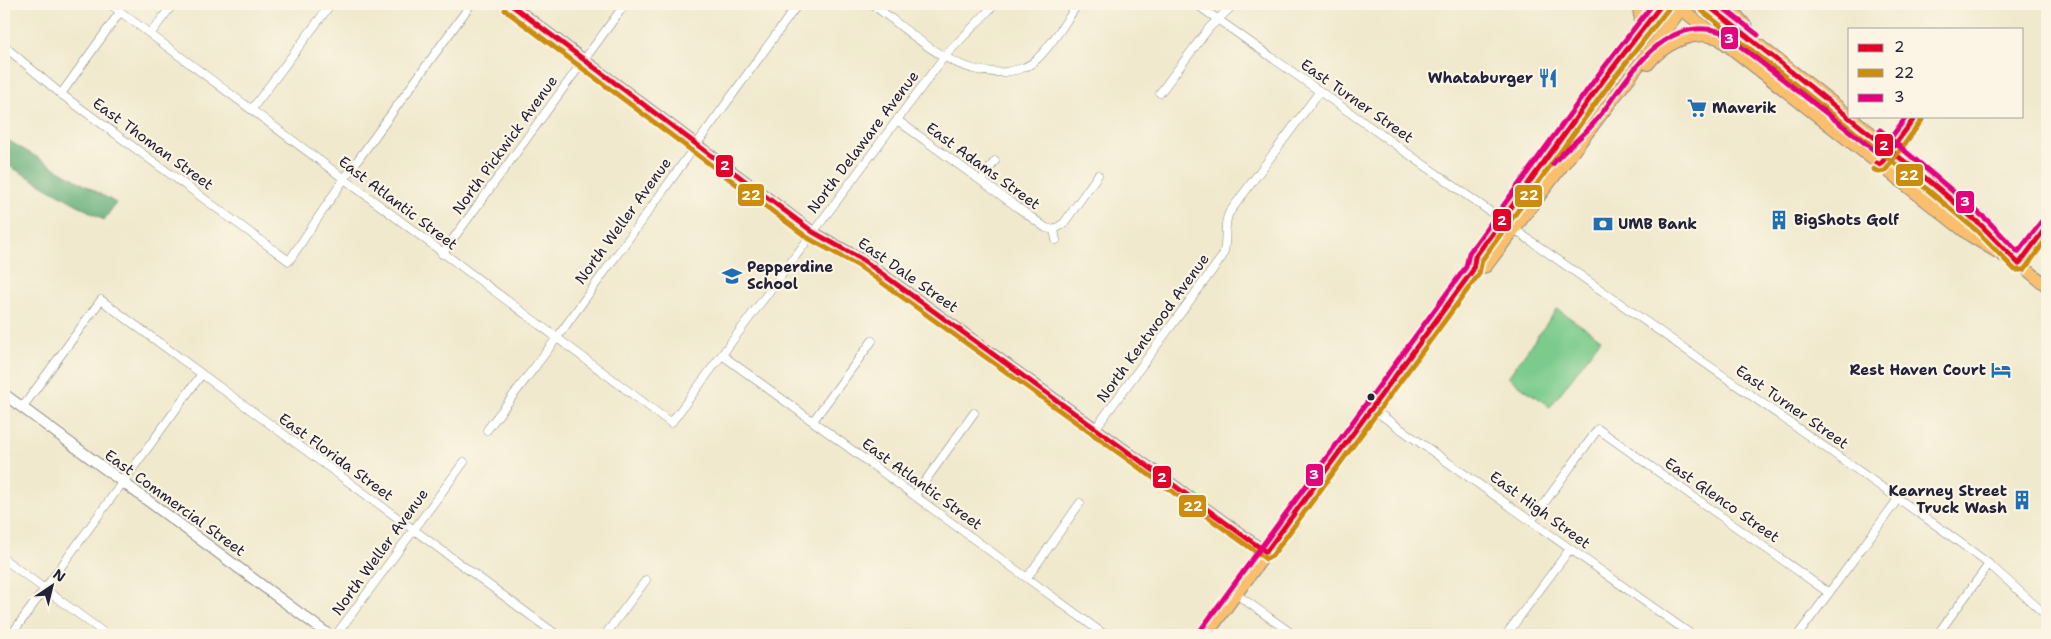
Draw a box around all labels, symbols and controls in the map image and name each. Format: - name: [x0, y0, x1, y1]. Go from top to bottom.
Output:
- line badge: 3: [1720, 26, 1739, 50]
- legend: [1848, 28, 2024, 118]
- text: 3: [1724, 29, 1734, 47]
- text: 2: [1894, 37, 1905, 57]
- street label: East Turner Street: [1297, 55, 1417, 147]
- text: 22: [1894, 63, 1914, 83]
- street label: North Delaware Avenue: [803, 67, 923, 217]
- restaurant icon: Whataburger: [1537, 67, 1559, 89]
- place label: Whataburger: [1428, 68, 1533, 88]
- street label: North Pickwick Avenue: [448, 72, 562, 218]
- text: 3: [1894, 87, 1905, 107]
- street label: East Thoman Street: [89, 93, 217, 195]
- supermarket icon: Maverik: [1686, 97, 1708, 119]
- place label: Maverik: [1712, 98, 1777, 118]
- street label: East Adams Street: [922, 118, 1044, 214]
- line badge: 2: [1874, 133, 1894, 157]
- text: 2: [1879, 136, 1889, 154]
- street label: East Atlantic Street: [334, 152, 462, 254]
- street label: North Weller Avenue: [570, 154, 676, 288]
- line badge: 2: [715, 154, 734, 178]
- text: 2: [720, 156, 730, 174]
- line badge: 22: [1895, 163, 1924, 187]
- text: 22: [1899, 166, 1919, 184]
- line badge: 22: [737, 183, 765, 207]
- line badge: 22: [1514, 184, 1543, 208]
- text: 22: [741, 186, 761, 204]
- text: 22: [1519, 186, 1539, 204]
- line badge: 3: [1955, 190, 1975, 214]
- text: 3: [1960, 192, 1970, 210]
- line badge: 2: [1492, 208, 1512, 232]
- building icon: BigShots Golf: [1768, 209, 1790, 231]
- place label: BigShots Golf: [1794, 210, 1899, 230]
- text: 2: [1497, 211, 1507, 229]
- bank icon: UMB Bank: [1592, 213, 1614, 235]
- place label: UMB Bank: [1618, 214, 1697, 234]
- street label: East Dale Street: [854, 233, 962, 317]
- street label: North Kentwood Avenue: [1092, 250, 1214, 406]
- place label: Pepperdine School: [747, 257, 833, 294]
- school or university icon: Pepperdine School: [721, 265, 743, 287]
- hotel icon: Rest Haven Court: [1990, 359, 2012, 381]
- place label: Rest Haven Court: [1849, 360, 1986, 380]
- street label: East Turner Street: [1732, 361, 1852, 453]
- unlabelled marker: [1366, 392, 1376, 402]
- street label: East Florida Street: [275, 409, 397, 505]
- street label: East Atlantic Street: [858, 434, 986, 534]
- street label: East Commercial Street: [101, 445, 249, 561]
- street label: East Glenco Street: [1661, 453, 1783, 547]
- line badge: 3: [1305, 463, 1324, 487]
- line badge: 2: [1152, 465, 1172, 489]
- text: 3: [1309, 465, 1319, 483]
- street label: East High Street: [1486, 467, 1594, 553]
- text: 2: [1157, 468, 1167, 486]
- place label: Kearney Street Truck Wash: [1888, 481, 2007, 518]
- street label: North Weller Avenue: [327, 485, 433, 619]
- building icon: Kearney Street Truck Wash: [2011, 489, 2033, 511]
- line badge: 22: [1178, 494, 1207, 518]
- text: 22: [1183, 497, 1203, 515]
- north arrow: [28, 562, 78, 612]
- text: N: [50, 565, 69, 586]

